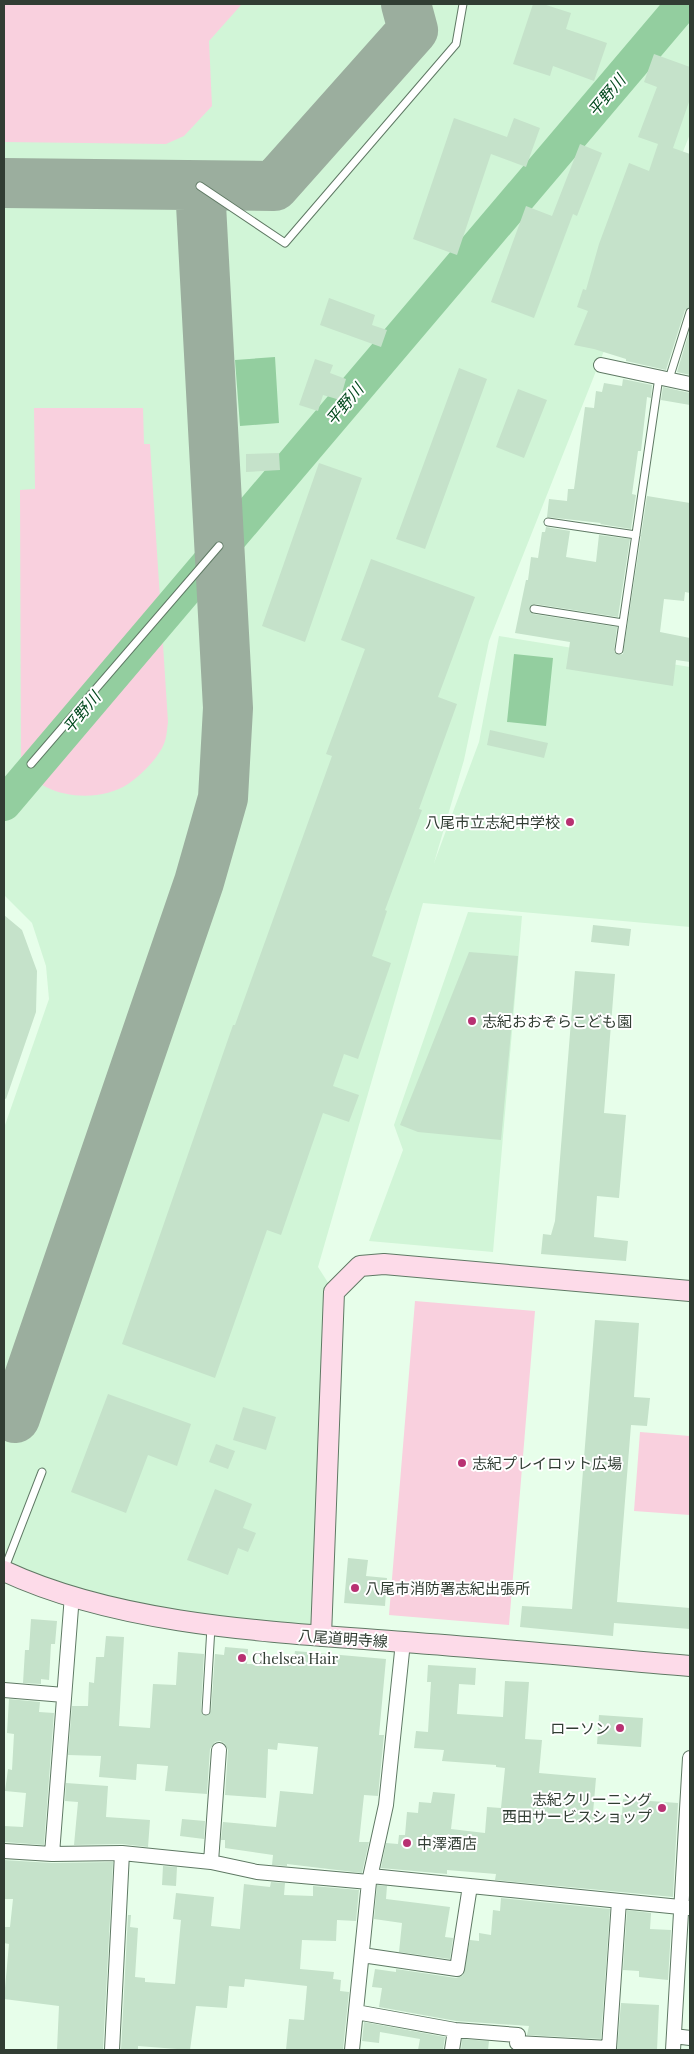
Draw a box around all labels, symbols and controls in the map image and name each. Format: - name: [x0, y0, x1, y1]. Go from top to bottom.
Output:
- water label: 平野川: [583, 68, 631, 120]
- water label: 平野川: [321, 377, 369, 429]
- water label: 平野川: [58, 685, 106, 737]
- place label: 八尾市立志紀中学校: [425, 812, 560, 832]
- marker: 八尾市立志紀中学校: [564, 816, 576, 828]
- place label: 志紀おおぞらこども園: [482, 1011, 632, 1031]
- marker: 志紀おおぞらこども園: [466, 1015, 478, 1027]
- place label: 志紀プレイロット広場: [472, 1453, 622, 1473]
- marker: 志紀プレイロット広場: [456, 1457, 468, 1469]
- place label: 八尾市消防署志紀出張所: [365, 1578, 530, 1598]
- marker: 八尾市消防署志紀出張所: [349, 1582, 361, 1594]
- street label: 八尾道明寺線: [297, 1625, 389, 1651]
- place label: Chelsea Hair: [252, 1648, 338, 1668]
- marker: Chelsea Hair: [236, 1652, 248, 1664]
- place label: ローソン: [550, 1718, 610, 1738]
- marker: ローソン: [614, 1722, 626, 1734]
- place label: 志紀クリーニング 西田サービスショップ: [502, 1789, 652, 1826]
- marker: 志紀クリーニング 西田サービスショップ: [656, 1802, 668, 1814]
- place label: 中澤酒店: [417, 1833, 477, 1853]
- marker: 中澤酒店: [401, 1837, 413, 1849]

